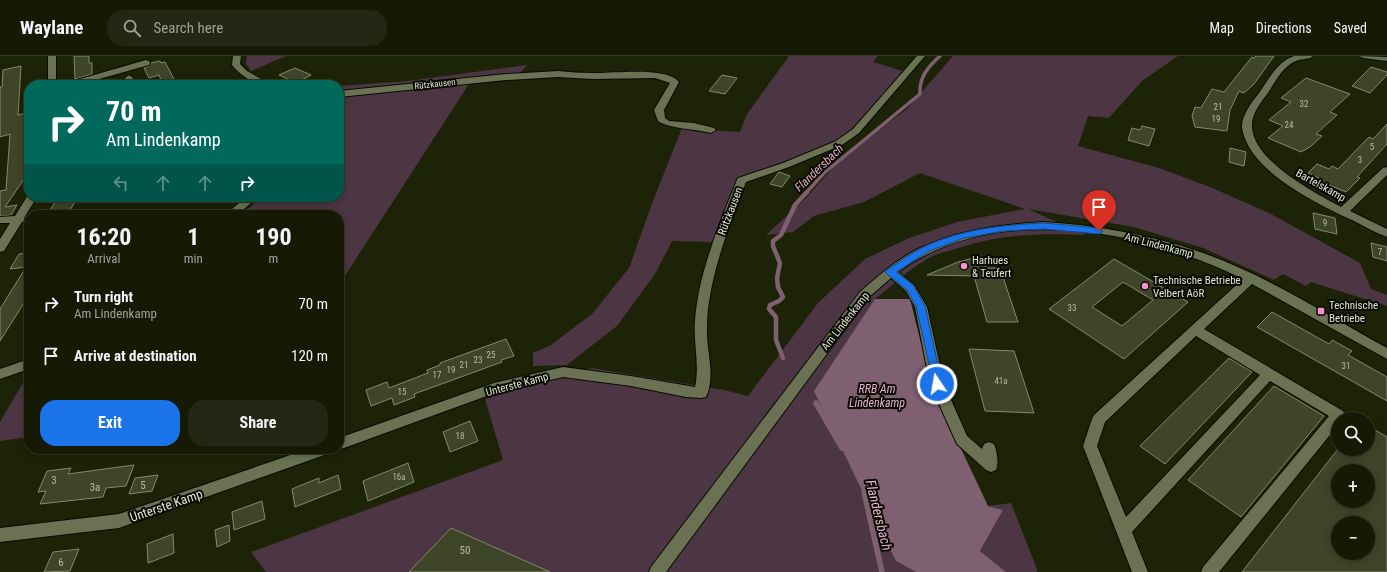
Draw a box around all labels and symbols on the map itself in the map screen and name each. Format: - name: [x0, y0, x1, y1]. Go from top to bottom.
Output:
- street label: Rützkausen: [414, 77, 456, 91]
- house number: 32: [1300, 99, 1309, 109]
- house number: 21: [1214, 102, 1222, 112]
- house number: 19: [1212, 114, 1220, 124]
- house number: 24: [1285, 120, 1294, 130]
- water label: Flandersbach: [792, 141, 846, 195]
- house number: 5: [1370, 142, 1375, 152]
- house number: 3: [1358, 155, 1362, 165]
- street label: Bartelskamp: [1294, 166, 1348, 204]
- street label: Rützkausen: [715, 185, 746, 237]
- pin: [1082, 190, 1116, 231]
- house number: 9: [1323, 218, 1327, 228]
- street label: Am Lindenkamp: [1123, 230, 1194, 261]
- house number: 7: [1378, 247, 1383, 257]
- place label: Harhues & Teufert: [972, 254, 1011, 280]
- marker: Harhues & Teufert: [959, 261, 969, 271]
- place label: Technische Betriebe Velbert AöR: [1153, 274, 1241, 300]
- marker: Technische Betriebe Velbert AöR: [1140, 281, 1150, 291]
- street label: Am Lindenkamp: [819, 290, 872, 353]
- place label: Technische Betriebe: [1329, 299, 1378, 325]
- house number: 33: [1068, 303, 1076, 313]
- marker: Technische Betriebe: [1316, 306, 1326, 316]
- house number: 25: [487, 350, 496, 360]
- house number: 23: [474, 355, 482, 365]
- house number: 21: [460, 360, 468, 370]
- house number: 31: [1342, 361, 1350, 371]
- position arrow: [916, 363, 958, 405]
- house number: 19: [447, 365, 455, 375]
- house number: 17: [433, 370, 442, 380]
- street label: Unterste Kamp: [484, 370, 550, 399]
- house number: 41a: [994, 376, 1008, 386]
- water label: RRB Am Lindenkamp: [849, 382, 905, 410]
- house number: 15: [398, 387, 407, 397]
- house number: 18: [456, 431, 464, 441]
- house number: 16a: [392, 472, 406, 482]
- house number: 3: [51, 474, 57, 487]
- water label: Flandersbach: [863, 478, 895, 552]
- house number: 5: [140, 479, 146, 492]
- house number: 3a: [90, 481, 100, 494]
- street label: Unterste Kamp: [128, 486, 204, 525]
- house number: 50: [460, 544, 470, 557]
- house number: 6: [58, 556, 64, 569]

